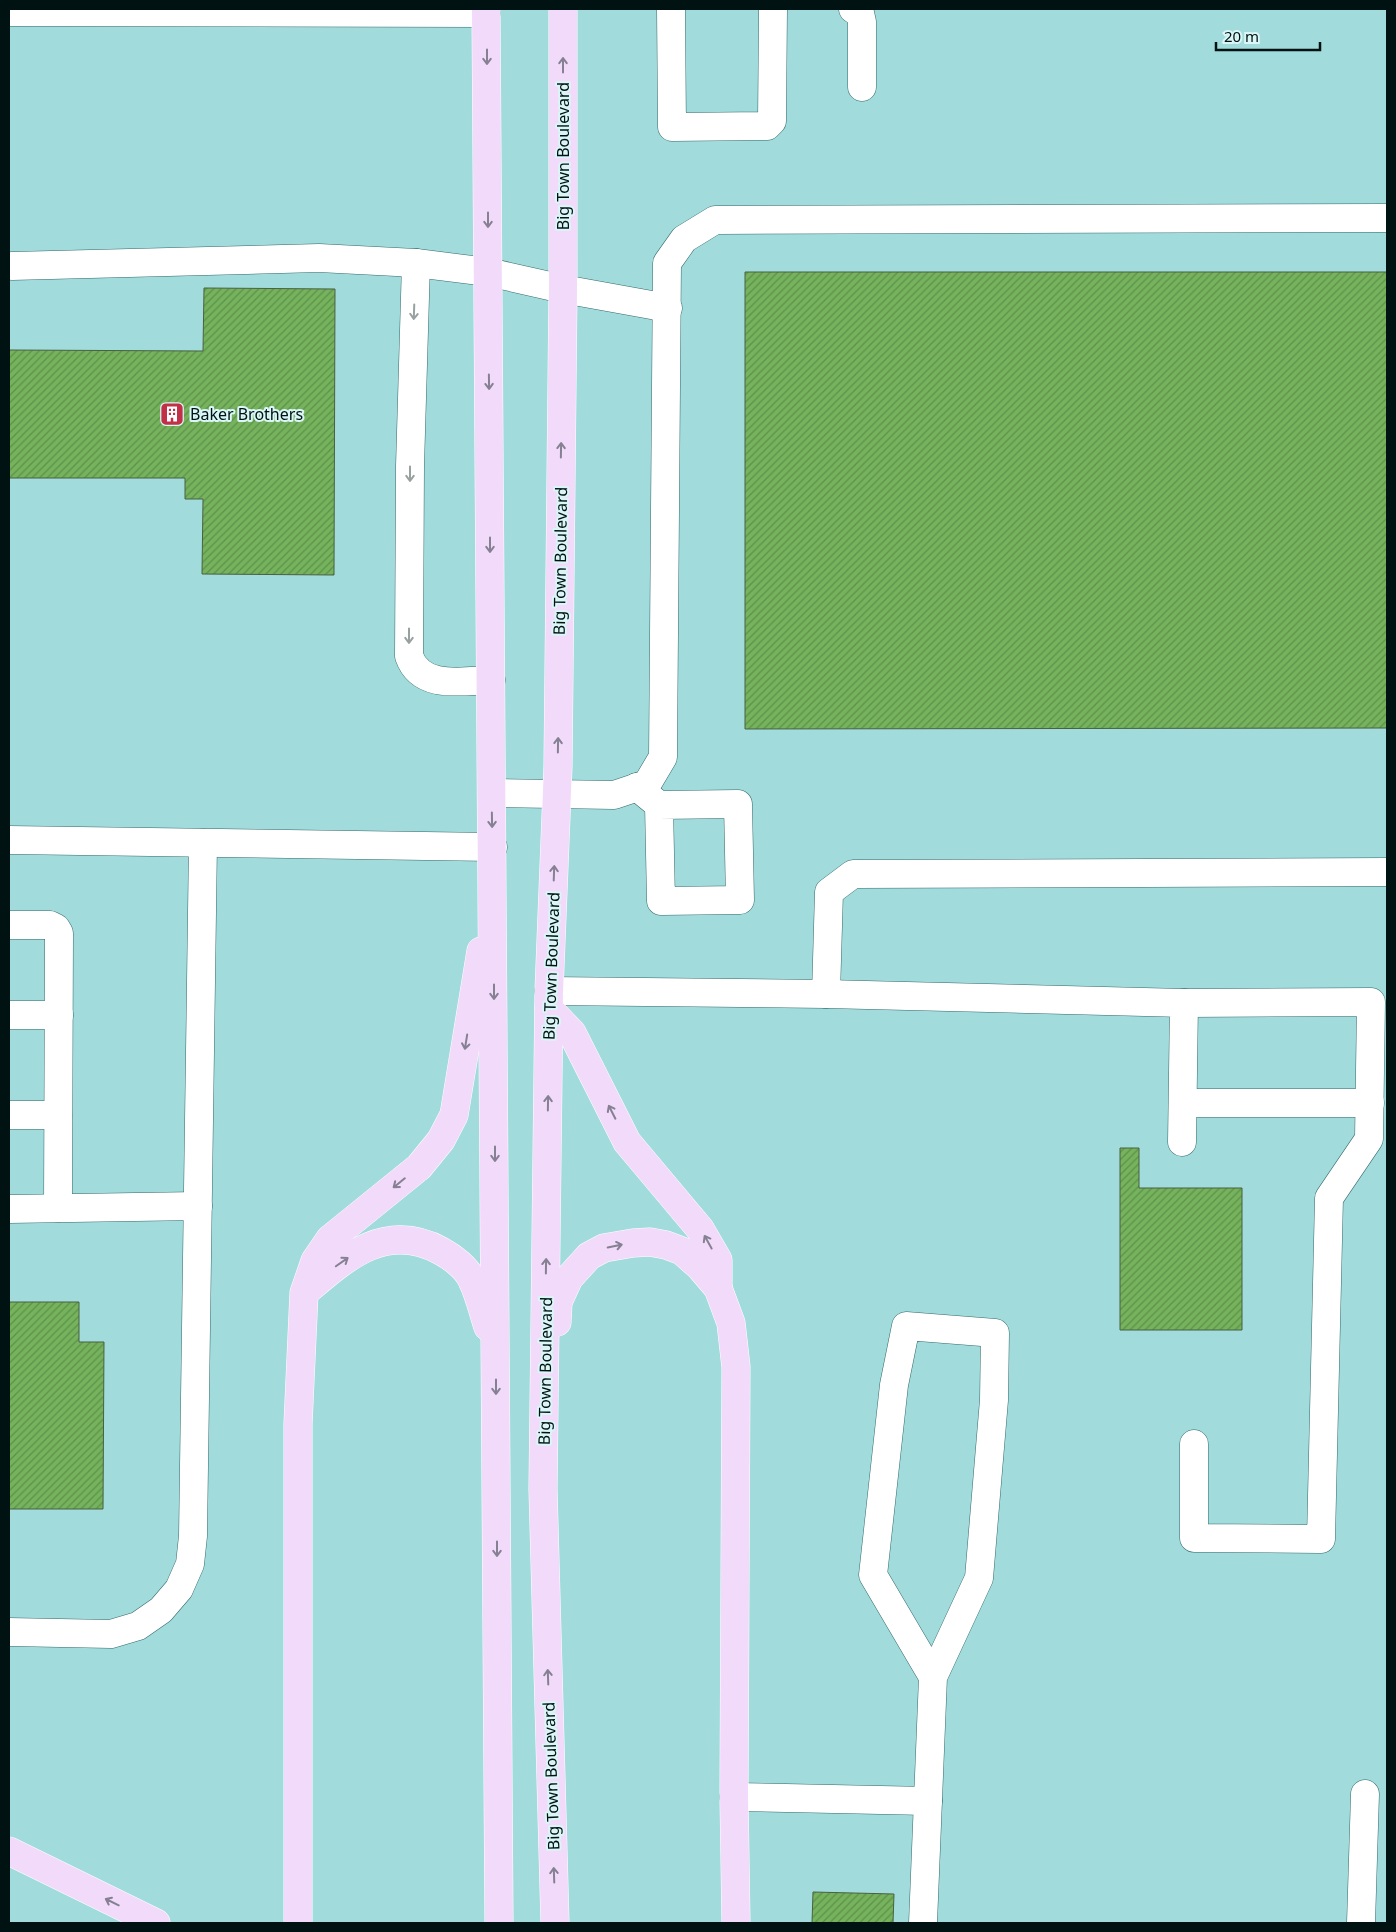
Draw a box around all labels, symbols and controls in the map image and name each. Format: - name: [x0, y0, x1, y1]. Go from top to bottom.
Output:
- scale bar: [1216, 20, 1320, 52]
- text: 20 m: [1224, 26, 1259, 46]
- one-way arrow: [482, 49, 492, 65]
- one-way arrow: [558, 57, 568, 74]
- street label: Big Town Boulevard: [552, 82, 574, 230]
- one-way arrow: [483, 212, 493, 228]
- one-way arrow: [409, 303, 419, 319]
- one-way arrow: [484, 374, 494, 390]
- building icon: Baker Brothers: [159, 401, 185, 427]
- place label: Baker Brothers: [190, 403, 303, 425]
- one-way arrow: [556, 443, 566, 459]
- one-way arrow: [405, 466, 415, 482]
- street label: Big Town Boulevard: [548, 487, 572, 635]
- one-way arrow: [485, 536, 495, 553]
- one-way arrow: [404, 628, 413, 644]
- one-way arrow: [553, 738, 563, 754]
- one-way arrow: [487, 812, 497, 828]
- one-way arrow: [549, 865, 558, 881]
- street label: Big Town Boulevard: [537, 891, 565, 1041]
- one-way arrow: [489, 984, 499, 1000]
- one-way arrow: [461, 1034, 471, 1050]
- one-way arrow: [543, 1095, 553, 1112]
- one-way arrow: [607, 1105, 616, 1120]
- one-way arrow: [490, 1146, 500, 1162]
- one-way arrow: [393, 1178, 406, 1189]
- one-way arrow: [703, 1235, 713, 1250]
- one-way arrow: [607, 1241, 623, 1250]
- one-way arrow: [335, 1257, 349, 1267]
- one-way arrow: [541, 1258, 551, 1274]
- street label: Big Town Boulevard: [533, 1297, 557, 1445]
- one-way arrow: [491, 1378, 501, 1395]
- one-way arrow: [492, 1541, 502, 1557]
- one-way arrow: [544, 1669, 553, 1685]
- street label: Big Town Boulevard: [537, 1701, 565, 1851]
- one-way arrow: [549, 1867, 559, 1883]
- one-way arrow: [105, 1897, 120, 1907]

